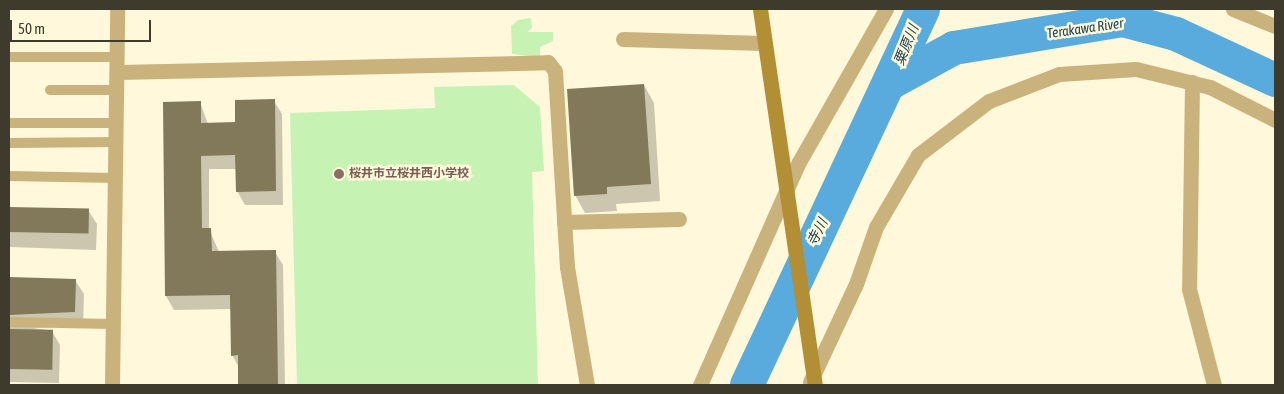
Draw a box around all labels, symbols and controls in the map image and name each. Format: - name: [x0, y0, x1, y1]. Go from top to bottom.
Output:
- scale bar: [12, 10, 154, 42]
- water label: Terakawa River: [1046, 14, 1124, 42]
- text: 50 m: [18, 20, 45, 37]
- water label: 粟原川: [890, 22, 922, 68]
- place label: 桜井市立桜井西小学校: [349, 167, 469, 181]
- marker: 桜井市立桜井西小学校: [333, 168, 345, 180]
- water label: 寺川: [803, 216, 831, 248]

